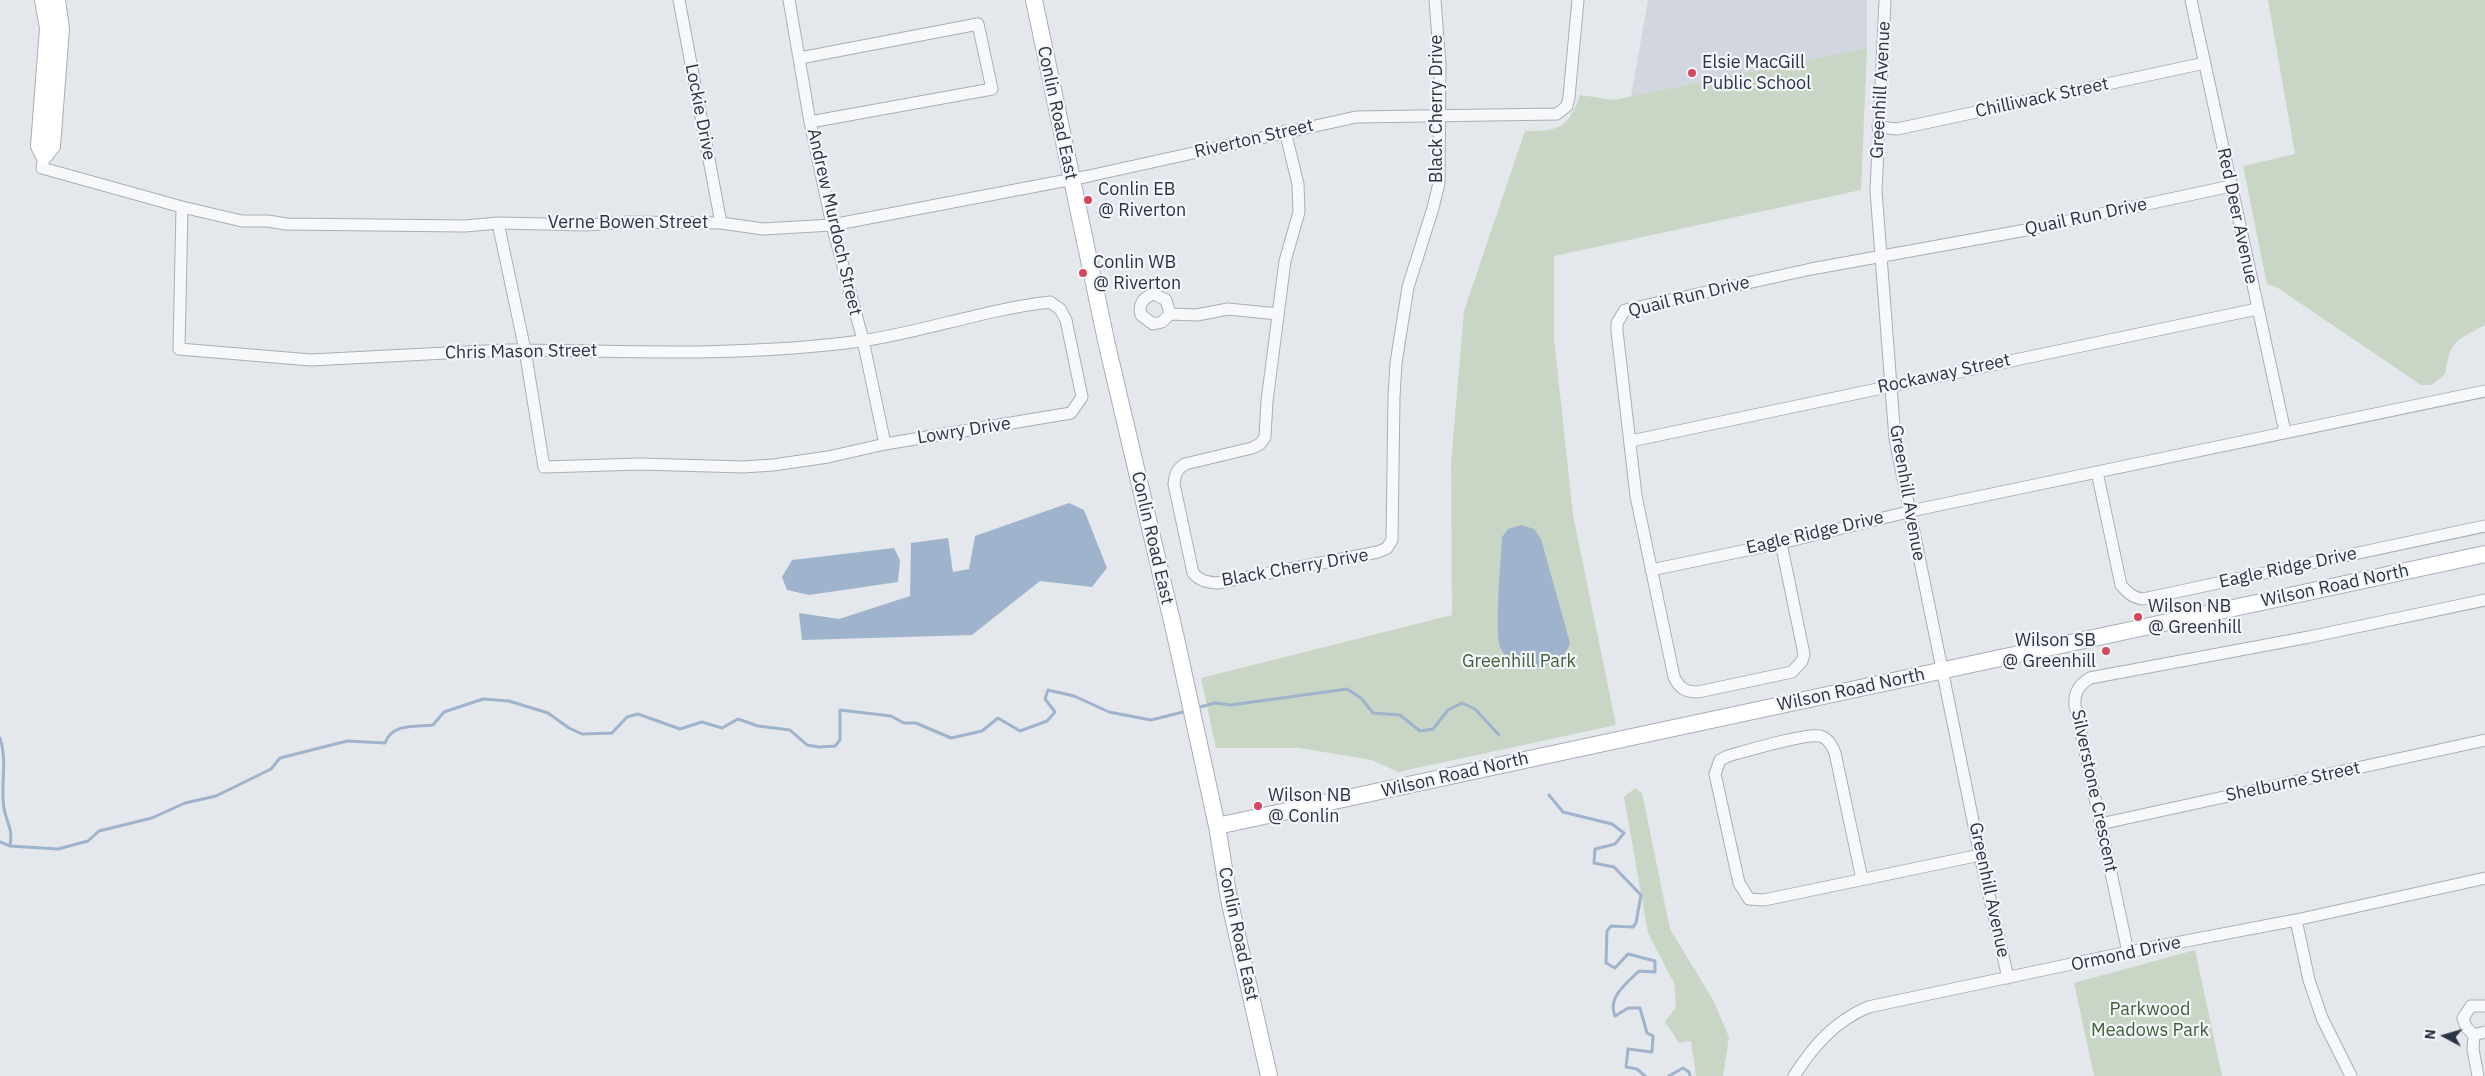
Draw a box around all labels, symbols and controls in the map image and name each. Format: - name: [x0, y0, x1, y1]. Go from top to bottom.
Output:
- street label: Greenhill Avenue: [1867, 21, 1895, 159]
- street label: Black Cherry Drive: [1426, 35, 1448, 183]
- street label: Conlin Road East: [1032, 44, 1082, 182]
- place label: Elsie MacGill Public School: [1702, 52, 1811, 94]
- street label: Lockie Drive: [680, 62, 720, 162]
- marker: Elsie MacGill Public School: [1686, 67, 1698, 79]
- street label: Chilliwack Street: [1973, 73, 2111, 123]
- street label: Riverton Street: [1192, 115, 1316, 163]
- street label: Andrew Murdoch Street: [802, 126, 866, 318]
- street label: Red Deer Avenue: [2212, 146, 2262, 286]
- place label: Conlin EB @ Riverton: [1098, 179, 1186, 222]
- marker: Conlin EB @ Riverton: [1082, 194, 1094, 206]
- street label: Quail Run Drive: [2023, 194, 2149, 240]
- street label: Verne Bowen Street: [548, 212, 708, 234]
- place label: Conlin WB @ Riverton: [1093, 252, 1181, 294]
- marker: Conlin WB @ Riverton: [1077, 267, 1089, 279]
- street label: Quail Run Drive: [1626, 271, 1752, 323]
- street label: Chris Mason Street: [445, 340, 597, 364]
- street label: Rockaway Street: [1876, 349, 2012, 399]
- street label: Lowry Drive: [916, 413, 1012, 449]
- street label: Greenhill Avenue: [1884, 423, 1930, 563]
- street label: Conlin Road East: [1126, 469, 1178, 607]
- street label: Eagle Ridge Drive: [1744, 507, 1886, 559]
- street label: Eagle Ridge Drive: [2217, 543, 2359, 593]
- street label: Black Cherry Drive: [1220, 544, 1370, 592]
- street label: Wilson Road North: [2259, 560, 2411, 612]
- place label: Wilson NB @ Greenhill: [2148, 596, 2242, 638]
- marker: Wilson NB @ Greenhill: [2132, 611, 2144, 623]
- place label: Wilson SB @ Greenhill: [2002, 630, 2096, 672]
- marker: Wilson SB @ Greenhill: [2100, 645, 2112, 657]
- park label: Greenhill Park: [1462, 651, 1576, 673]
- street label: Wilson Road North: [1775, 664, 1927, 716]
- street label: Silverstone Crescent: [2066, 708, 2122, 874]
- street label: Wilson Road North: [1379, 748, 1531, 802]
- street label: Shelburne Street: [2224, 757, 2362, 807]
- place label: Wilson NB @ Conlin: [1268, 785, 1351, 828]
- marker: Wilson NB @ Conlin: [1252, 800, 1264, 812]
- street label: Greenhill Avenue: [1964, 820, 2014, 960]
- street label: Conlin Road East: [1213, 865, 1263, 1003]
- street label: Ormond Drive: [2069, 932, 2183, 976]
- park label: Parkwood Meadows Park: [2091, 999, 2209, 1042]
- north arrow: [2420, 1011, 2470, 1061]
- text: N: [2421, 1028, 2440, 1040]

